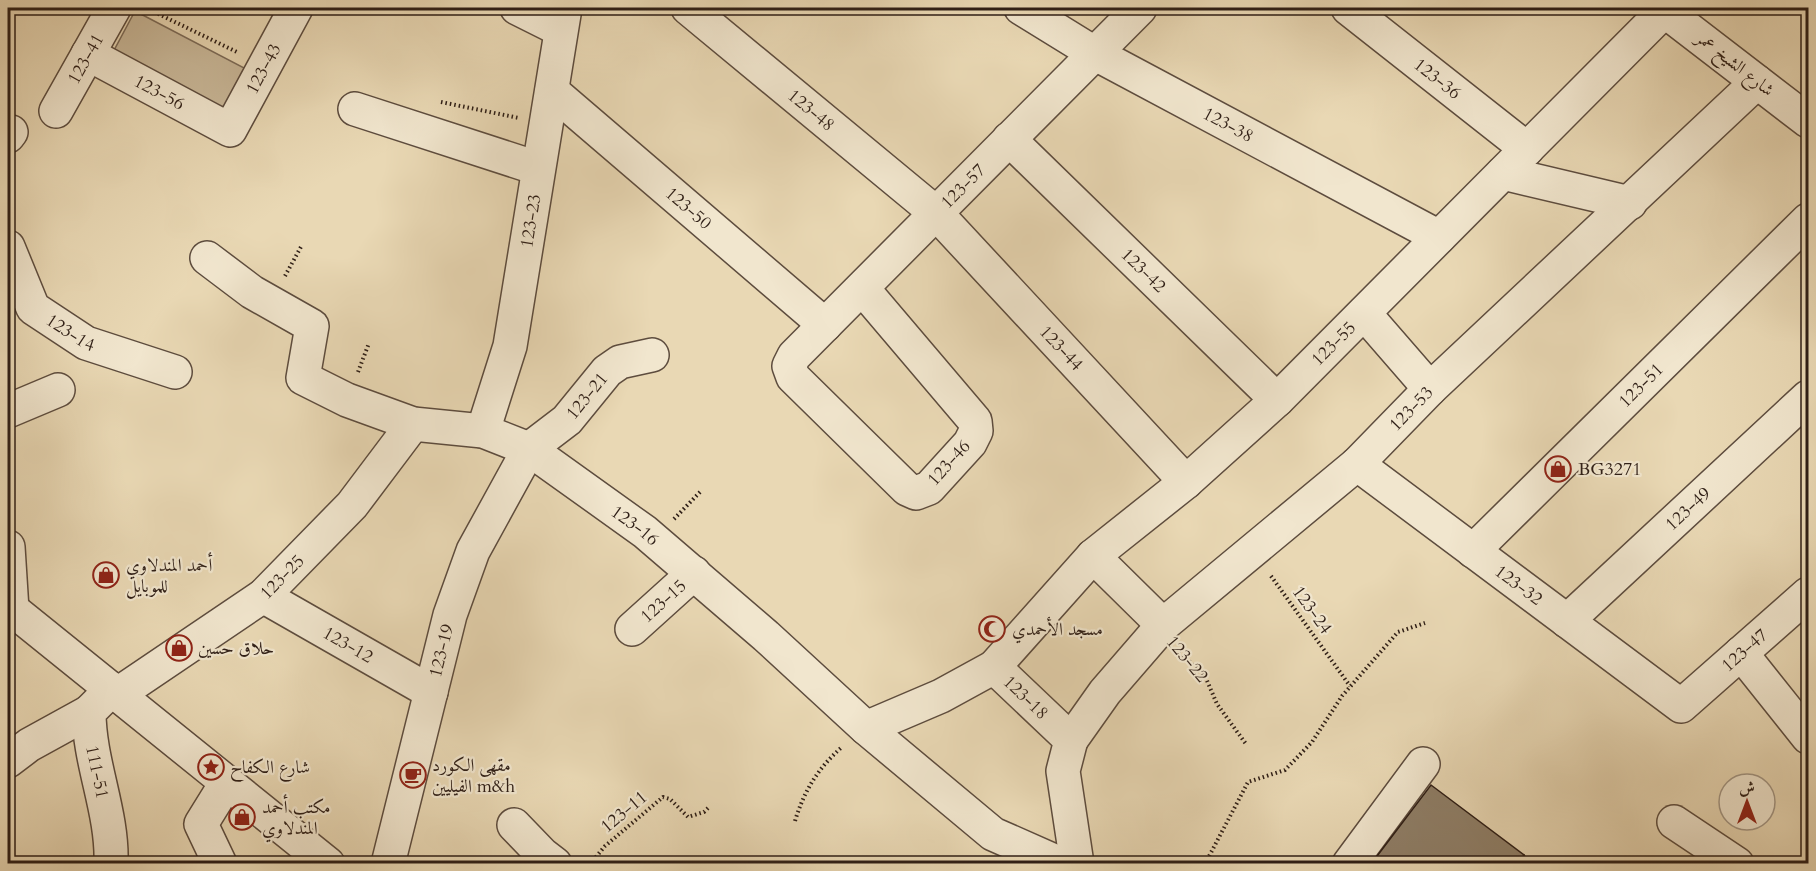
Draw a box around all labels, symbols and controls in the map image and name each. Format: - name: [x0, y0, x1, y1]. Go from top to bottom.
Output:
- street label: شارع الشيخ عمر: [1687, 24, 1779, 105]
- street label: 123-41: [61, 29, 110, 88]
- street label: 123-43: [239, 39, 287, 98]
- street label: 123-36: [1409, 52, 1467, 105]
- street label: 123-56: [130, 68, 189, 116]
- street label: 123-48: [782, 83, 840, 137]
- street label: 123-38: [1199, 101, 1258, 148]
- street label: 123-57: [935, 158, 991, 214]
- street label: 123-50: [660, 181, 717, 235]
- street label: 123-23: [514, 192, 547, 250]
- street label: 123-42: [1116, 242, 1172, 298]
- street label: 123-14: [41, 307, 98, 358]
- street label: 123-55: [1305, 315, 1361, 371]
- street label: 123-44: [1034, 320, 1089, 376]
- street label: 123-51: [1613, 357, 1669, 413]
- street label: 123-21: [560, 367, 614, 425]
- street label: 123-53: [1383, 380, 1439, 437]
- street label: 123-46: [922, 435, 976, 491]
- shop icon: BG3271: [1543, 454, 1573, 484]
- place label: BG3271: [1578, 457, 1641, 482]
- street label: 123-49: [1659, 481, 1716, 536]
- street label: 123-16: [606, 499, 665, 551]
- street label: 123-25: [254, 549, 310, 605]
- place label: أحمد المندلاوي للموبايل: [126, 552, 213, 599]
- street label: 123-32: [1490, 559, 1548, 611]
- shop icon: أحمد المندلاوي للموبايل: [91, 560, 121, 590]
- street label: 123-15: [635, 573, 692, 628]
- street label: 123-24: [1286, 581, 1338, 639]
- mosque icon: مسجد الأحمدي: [977, 614, 1007, 644]
- place label: مسجد الأحمدي: [1012, 616, 1103, 644]
- street label: 123-12: [318, 620, 378, 669]
- street label: 123-19: [422, 621, 460, 680]
- street label: 123-47: [1716, 623, 1773, 677]
- street label: 123-22: [1160, 630, 1214, 688]
- shop icon: حلاق حسين: [164, 633, 194, 663]
- place label: حلاق حسين: [198, 636, 274, 661]
- street label: 123-18: [998, 670, 1054, 725]
- street label: 111-51: [79, 743, 115, 801]
- place icon: شارع الكفاح: [196, 752, 226, 782]
- place label: مقهى الكورد الفيليين m&h: [432, 753, 515, 799]
- place label: شارع الكفاح: [230, 755, 310, 783]
- cafe icon: مقهى الكورد الفيليين m&h: [398, 760, 428, 790]
- north arrow: [1717, 772, 1777, 832]
- text: ش: [1739, 777, 1755, 799]
- street label: 123-11: [595, 785, 653, 839]
- place label: مكتب أحمد المندلاوي: [262, 794, 331, 843]
- shop icon: مكتب أحمد المندلاوي: [227, 802, 257, 832]

